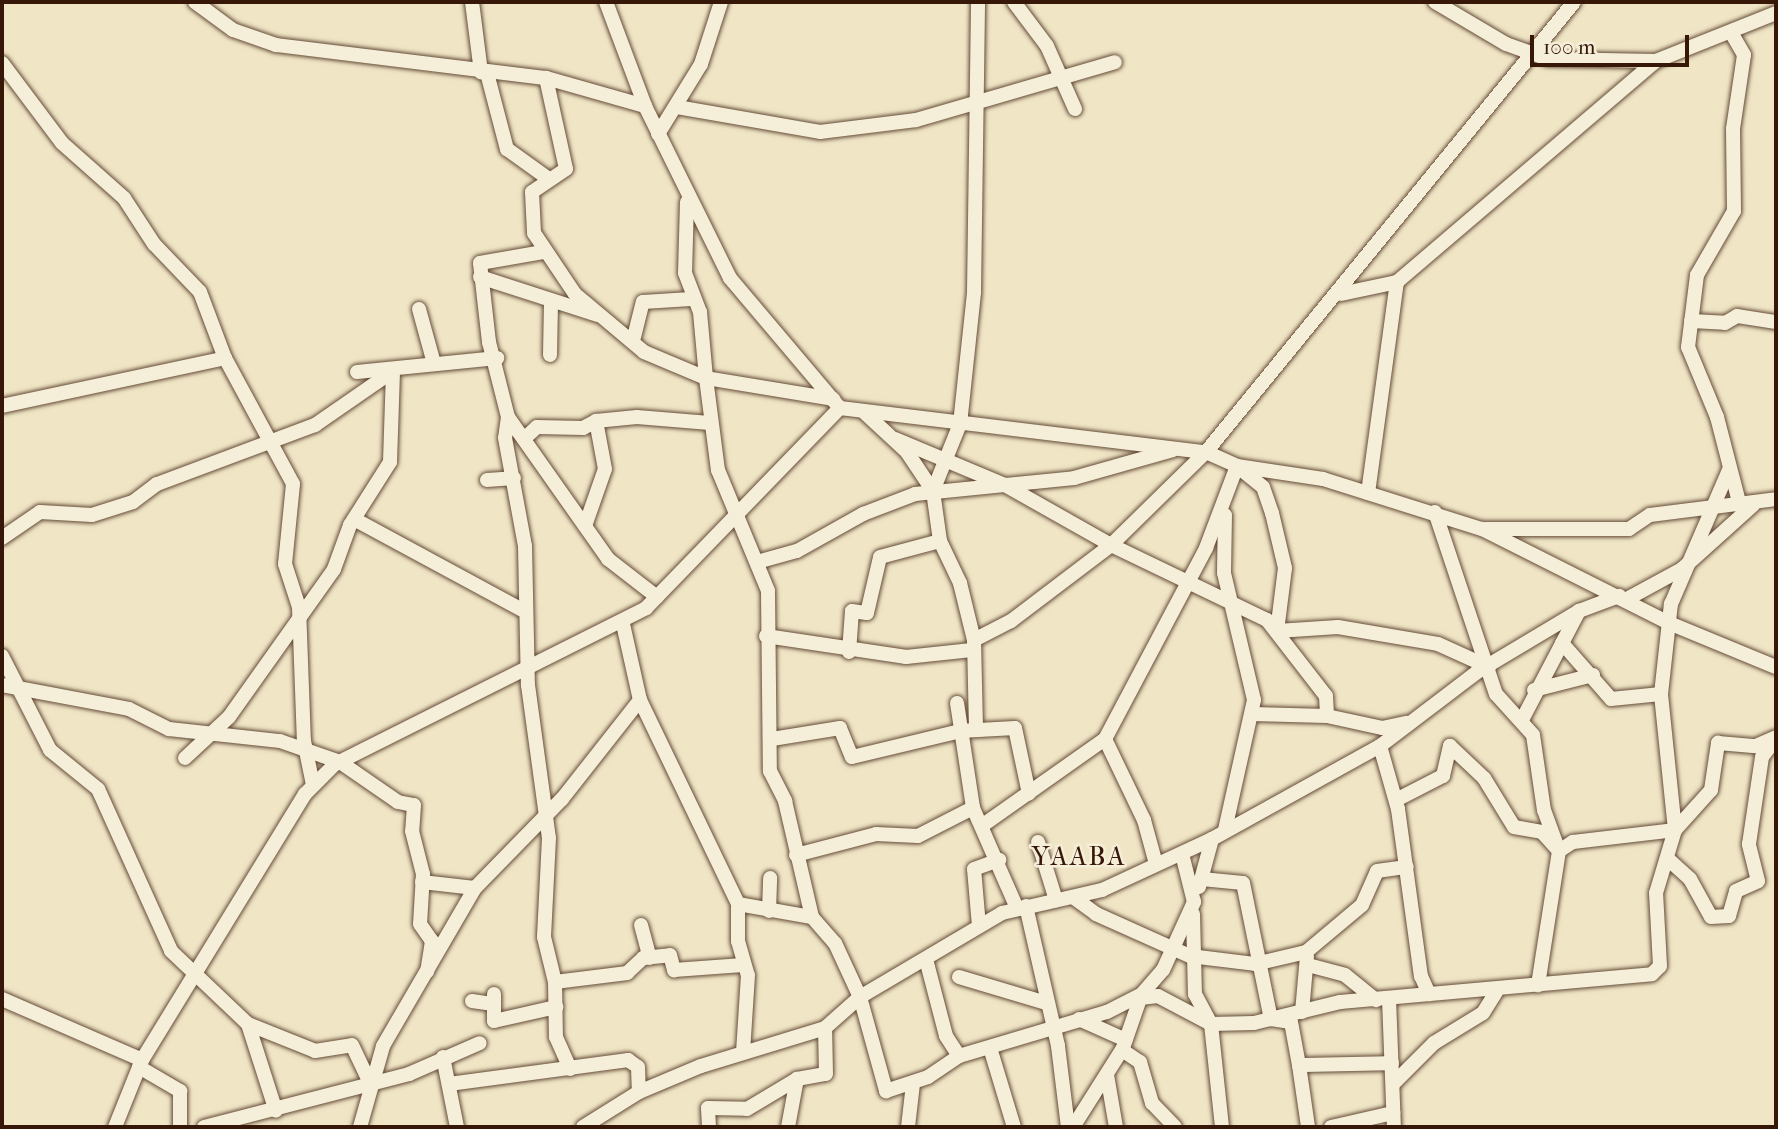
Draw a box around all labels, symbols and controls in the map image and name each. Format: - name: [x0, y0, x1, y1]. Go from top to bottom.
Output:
- scale bar: [1533, 21, 1692, 65]
- text: 100 m: [1543, 35, 1596, 59]
- district label: YAABA: [1032, 841, 1126, 873]

